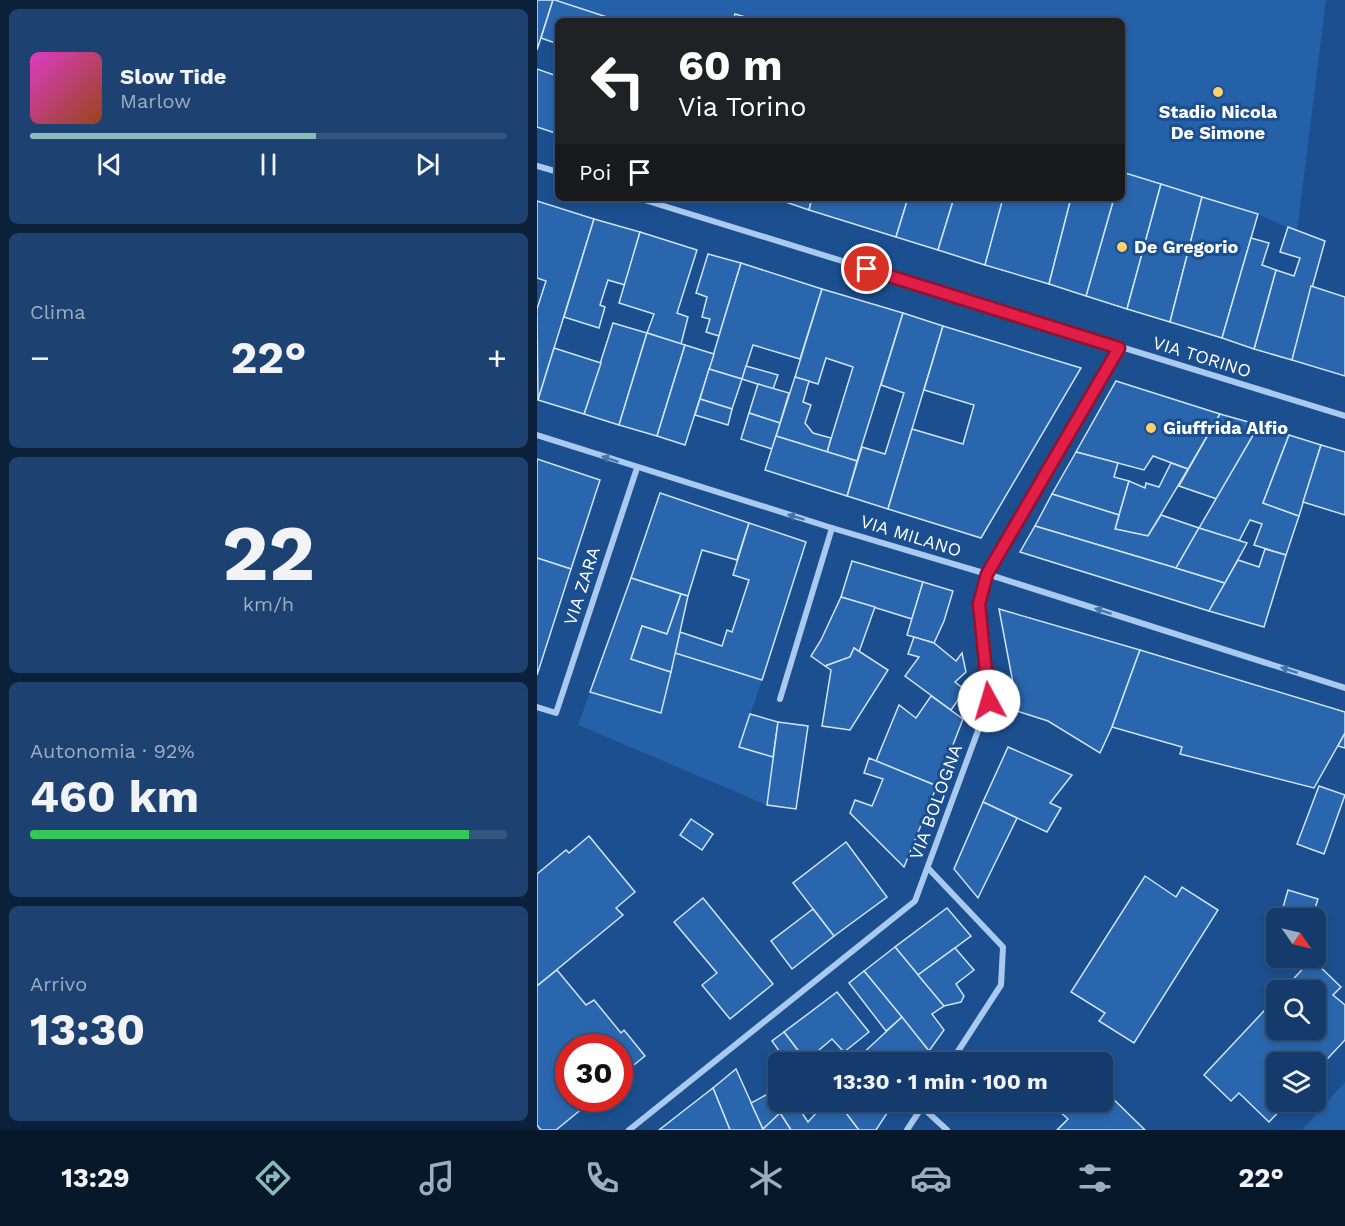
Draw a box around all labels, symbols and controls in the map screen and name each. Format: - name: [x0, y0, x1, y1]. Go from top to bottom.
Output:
- text: 60 m: [678, 41, 782, 90]
- icon: left: [579, 42, 657, 120]
- text: Slow Tide: [120, 64, 227, 89]
- marker: Stadio Nicola De Simone: [1211, 85, 1225, 99]
- text: Marlow: [120, 89, 191, 113]
- text: Via Torino: [678, 91, 806, 123]
- place label: Stadio Nicola De Simone: [1159, 101, 1278, 143]
- icon: previous: [93, 148, 126, 181]
- icon: pause: [252, 148, 285, 181]
- icon: next: [411, 148, 444, 181]
- icon: arrive: [623, 156, 656, 189]
- text: Poi: [579, 160, 611, 185]
- place label: De Gregorio: [1134, 236, 1238, 257]
- marker: De Gregorio: [1115, 240, 1129, 254]
- pin: [841, 243, 892, 294]
- icon: arrive: [850, 252, 883, 285]
- text: Clima: [30, 300, 86, 324]
- text: 22°: [231, 331, 306, 384]
- street label: VIA TORINO: [1150, 332, 1254, 381]
- text: −: [30, 338, 50, 377]
- text: +: [487, 338, 507, 377]
- place label: Giuffrida Alfio: [1163, 417, 1288, 438]
- marker: Giuffrida Alfio: [1144, 421, 1158, 435]
- one-way arrow: [601, 454, 619, 463]
- text: 22: [222, 507, 315, 599]
- street label: VIA MILANO: [858, 510, 964, 561]
- one-way arrow: [787, 512, 805, 521]
- street label: VIA ZARA: [559, 544, 604, 628]
- text: km/h: [243, 592, 294, 616]
- one-way arrow: [1094, 606, 1112, 615]
- one-way arrow: [1280, 665, 1298, 674]
- position arrow: [957, 669, 1021, 733]
- text: Autonomia · 92%: [30, 739, 195, 763]
- street label: VIA BOLOGNA: [905, 741, 966, 862]
- text: 460 km: [30, 770, 199, 823]
- north arrow: [1266, 908, 1326, 968]
- map controls: [1266, 908, 1326, 1112]
- text: Arrivo: [30, 972, 87, 996]
- button: search: [1266, 980, 1326, 1040]
- text: 13:30: [30, 1003, 145, 1056]
- speed limit sign: 30: [555, 1034, 633, 1112]
- button: layers: [1266, 1052, 1326, 1112]
- text: 13:30 · 1 min · 100 m: [833, 1069, 1048, 1094]
- icon: directions: [252, 1157, 294, 1199]
- icon: music: [416, 1157, 458, 1199]
- icon: phone: [581, 1157, 623, 1199]
- icon: climate: [745, 1157, 787, 1199]
- icon: car: [910, 1157, 952, 1199]
- icon: filters: [1074, 1157, 1116, 1199]
- text: 13:29: [61, 1162, 130, 1194]
- text: 22°: [1238, 1162, 1284, 1194]

